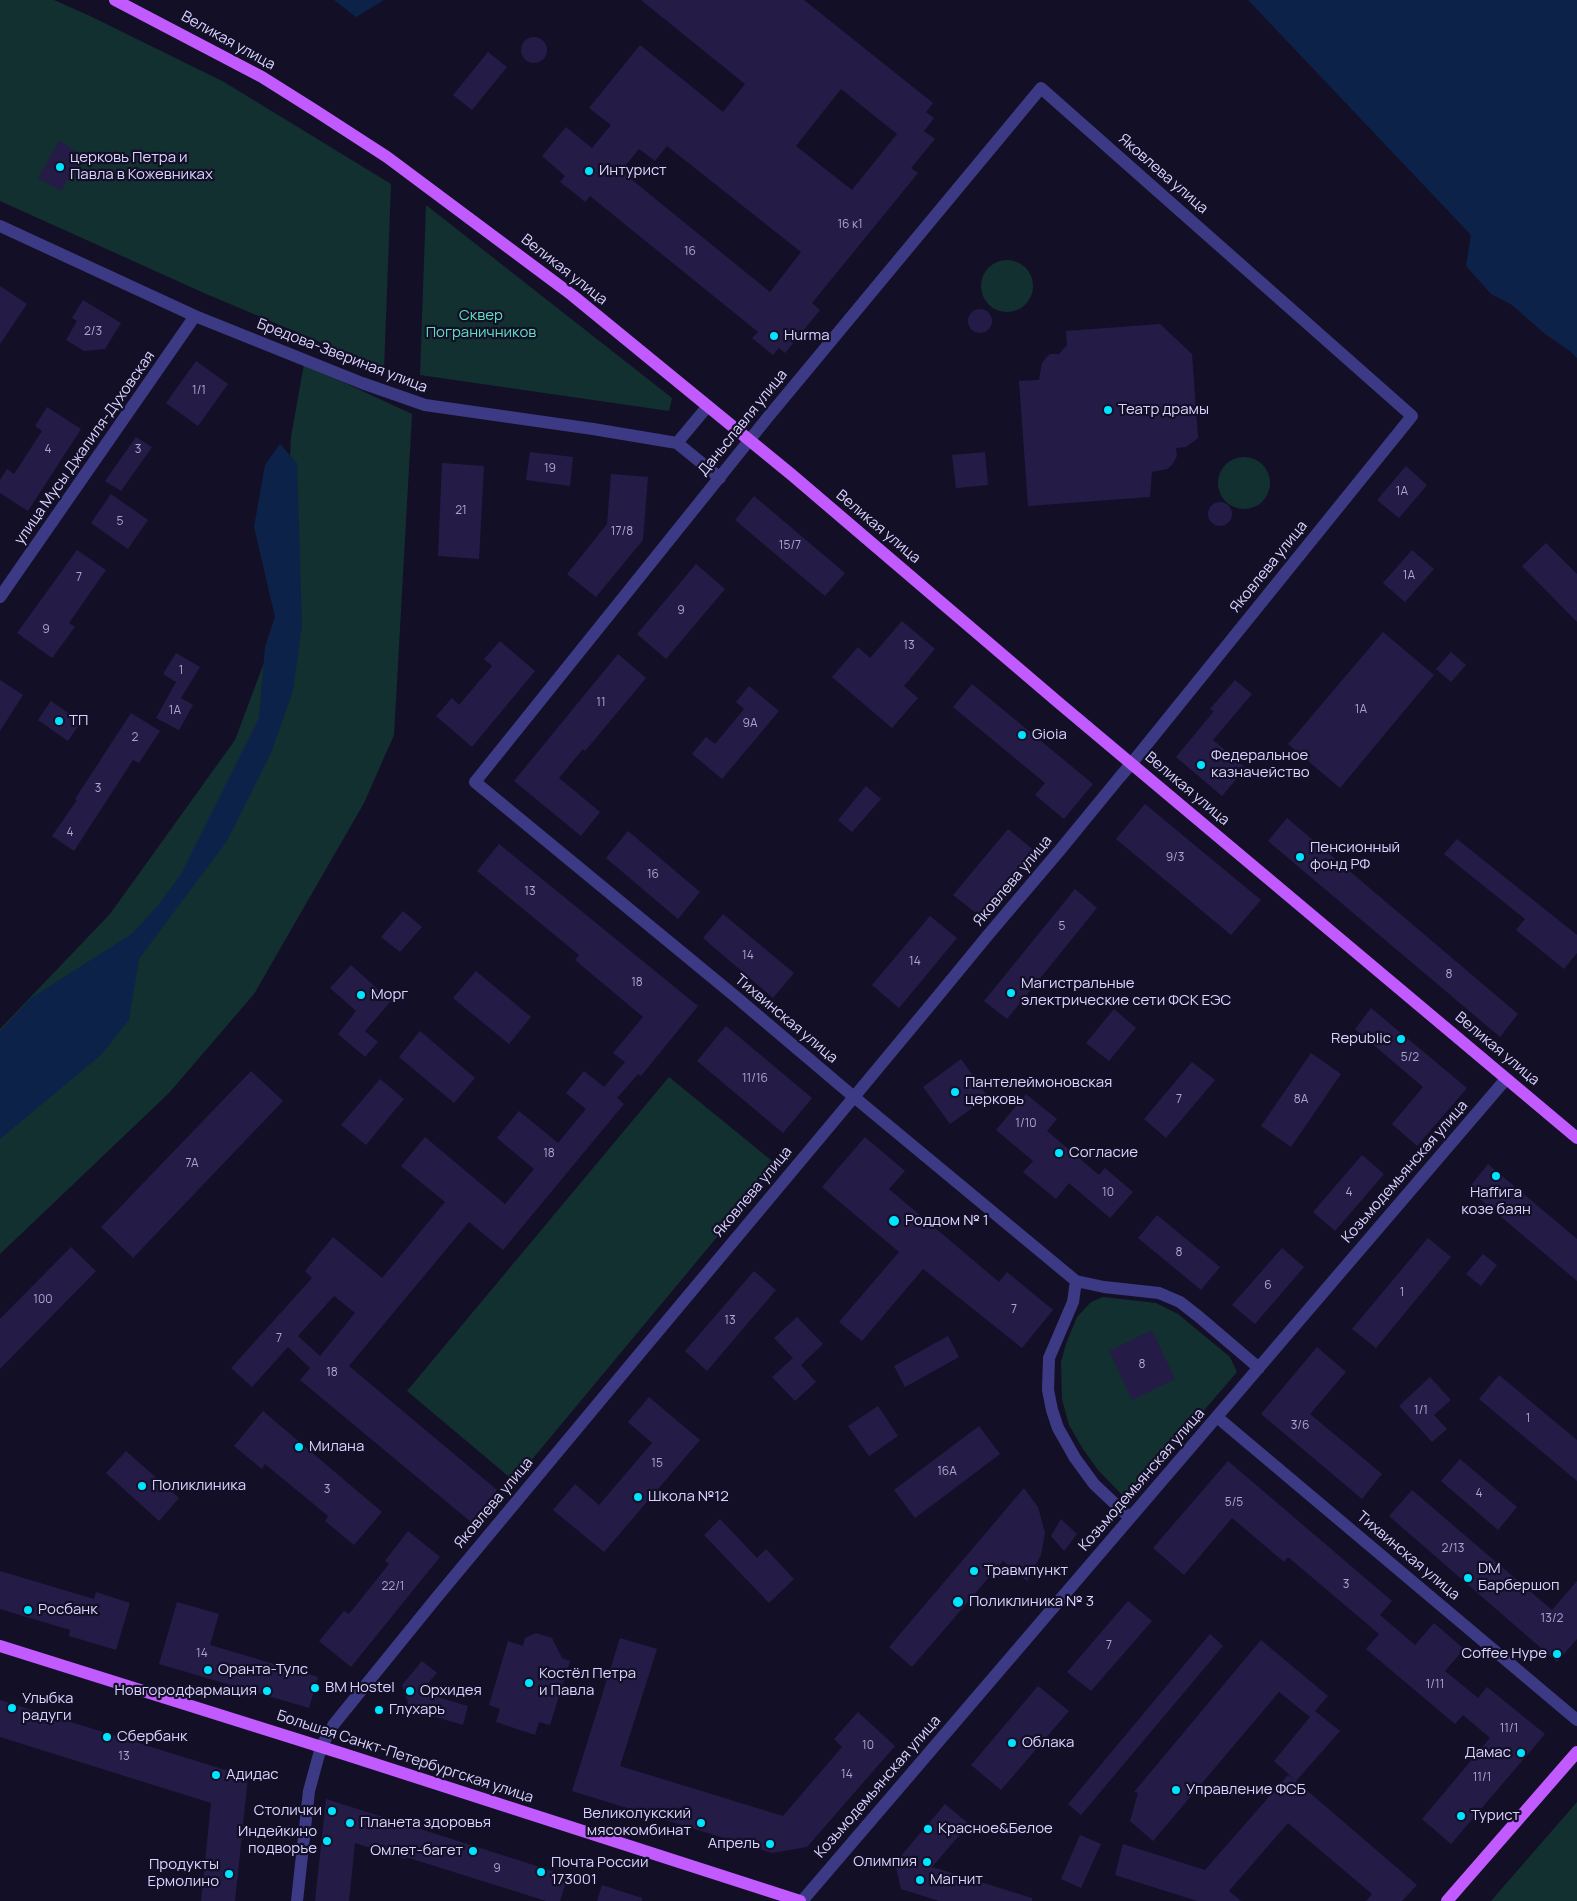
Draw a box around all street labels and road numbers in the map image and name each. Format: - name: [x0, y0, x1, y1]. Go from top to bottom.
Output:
- street label: Великая улица: [178, 8, 278, 74]
- street label: Яковлева улица: [1115, 130, 1211, 218]
- street label: Великая улица: [517, 231, 611, 309]
- street label: Бредова-Звериная улица: [254, 315, 430, 397]
- street label: улица Мусы Джалиля-Духовская: [11, 348, 159, 548]
- street label: Даньславля улица: [695, 366, 791, 480]
- street label: Великая улица: [832, 486, 924, 568]
- street label: Яковлева улица: [1227, 518, 1311, 616]
- street label: Великая улица: [1141, 748, 1233, 830]
- street label: Яковлева улица: [970, 832, 1056, 930]
- street label: Тихвинская улица: [731, 971, 841, 1067]
- street label: Великая улица: [1451, 1008, 1543, 1090]
- street label: Козьмодемьянская улица: [1338, 1097, 1472, 1247]
- street label: Яковлева улица: [710, 1143, 796, 1241]
- street label: Козьмодемьянская улица: [1075, 1405, 1209, 1555]
- street label: Яковлева улица: [451, 1454, 537, 1552]
- street label: Тихвинская улица: [1353, 1508, 1463, 1604]
- street label: Большая Санкт-Петербургская улица: [274, 1707, 536, 1807]
- street label: Козьмодемьянская улица: [811, 1712, 945, 1862]

